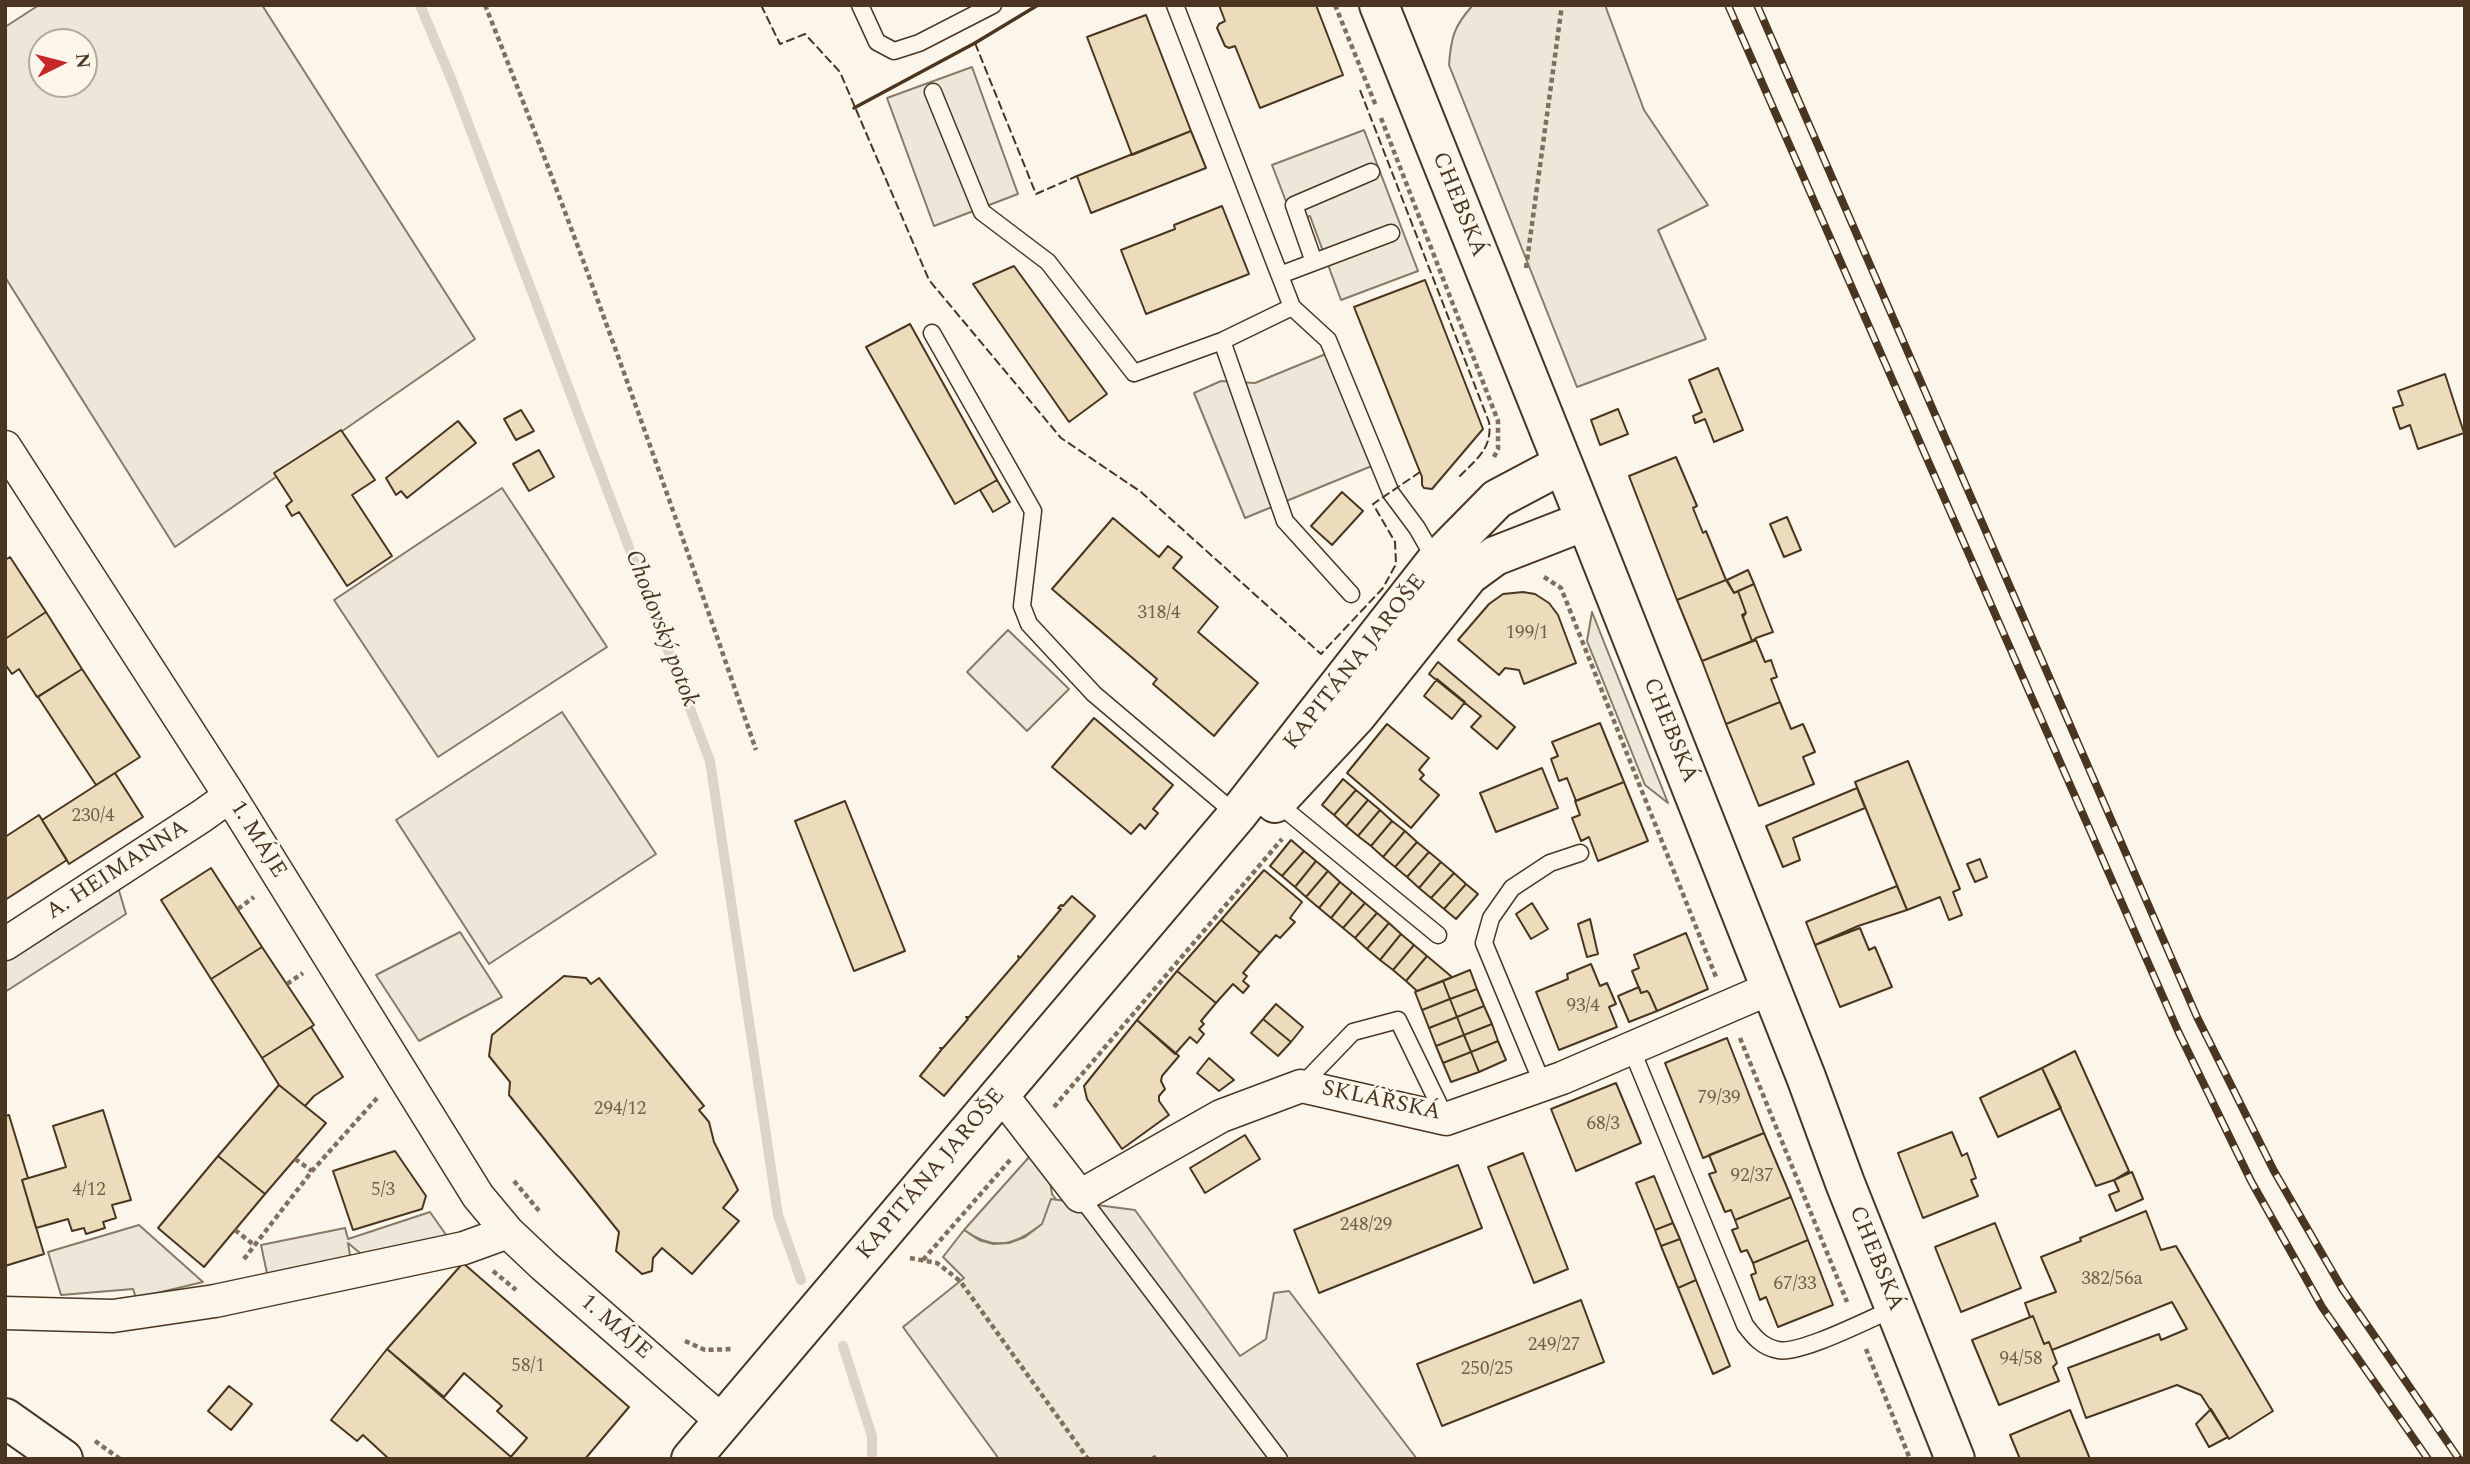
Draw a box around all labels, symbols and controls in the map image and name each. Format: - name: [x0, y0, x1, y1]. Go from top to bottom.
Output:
- north arrow: [28, 28, 98, 98]
- text: N: [67, 52, 98, 70]
- street label: CHEBSKÁ: [1424, 148, 1492, 262]
- water label: Chodovský potok: [617, 546, 703, 712]
- street label: KAPITÁNA JAROŠE: [1279, 569, 1433, 757]
- house number: 318/4: [1138, 603, 1180, 625]
- house number: 199/1: [1506, 623, 1548, 645]
- street label: CHEBSKÁ: [1635, 674, 1703, 788]
- street label: 1. MÁJE: [222, 796, 292, 884]
- house number: 230/4: [72, 806, 114, 828]
- street label: A. HEIMANNA: [42, 815, 194, 927]
- house number: 93/4: [1566, 996, 1600, 1018]
- street label: SKLÁŘSKÁ: [1319, 1076, 1443, 1128]
- street label: KAPITÁNA JAROŠE: [852, 1083, 1012, 1267]
- house number: 79/39: [1698, 1088, 1740, 1110]
- house number: 294/12: [594, 1099, 646, 1121]
- house number: 68/3: [1586, 1114, 1620, 1136]
- house number: 92/37: [1731, 1166, 1773, 1188]
- house number: 4/12: [72, 1180, 106, 1202]
- house number: 5/3: [371, 1180, 395, 1202]
- street label: CHEBSKÁ: [1841, 1202, 1909, 1316]
- house number: 248/29: [1340, 1215, 1392, 1237]
- house number: 382/56a: [2081, 1269, 2143, 1291]
- house number: 67/33: [1774, 1274, 1816, 1296]
- street label: 1. MÁJE: [573, 1289, 657, 1367]
- house number: 249/27: [1528, 1335, 1580, 1357]
- house number: 94/58: [2000, 1349, 2042, 1371]
- house number: 58/1: [511, 1356, 545, 1378]
- house number: 250/25: [1461, 1359, 1513, 1381]

